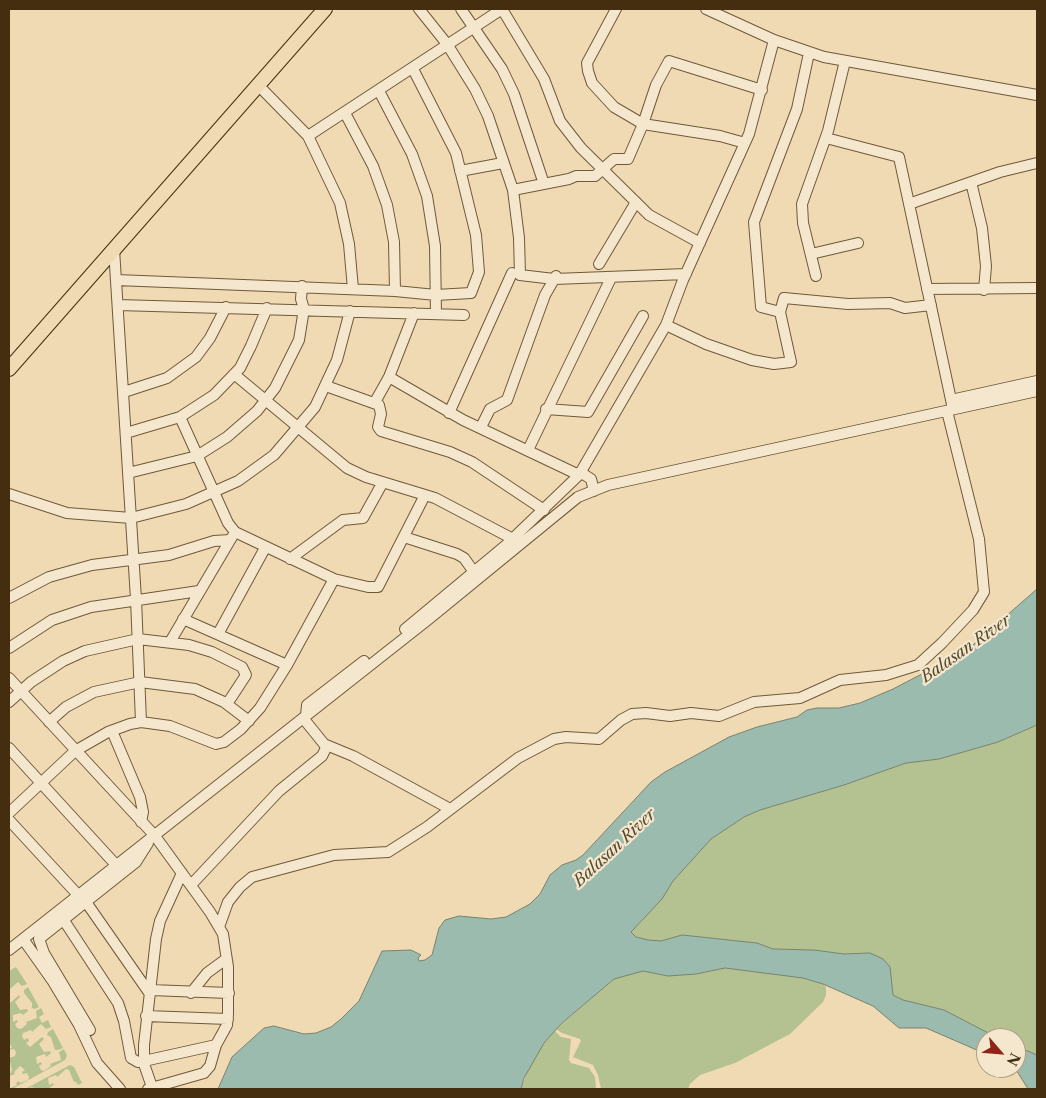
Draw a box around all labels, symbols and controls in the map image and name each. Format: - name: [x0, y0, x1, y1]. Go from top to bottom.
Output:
- water label: Balasan River: [917, 611, 1015, 687]
- water label: Balasan River: [570, 805, 660, 891]
- north arrow: [976, 1028, 1026, 1078]
- text: N: [1003, 1050, 1024, 1069]

